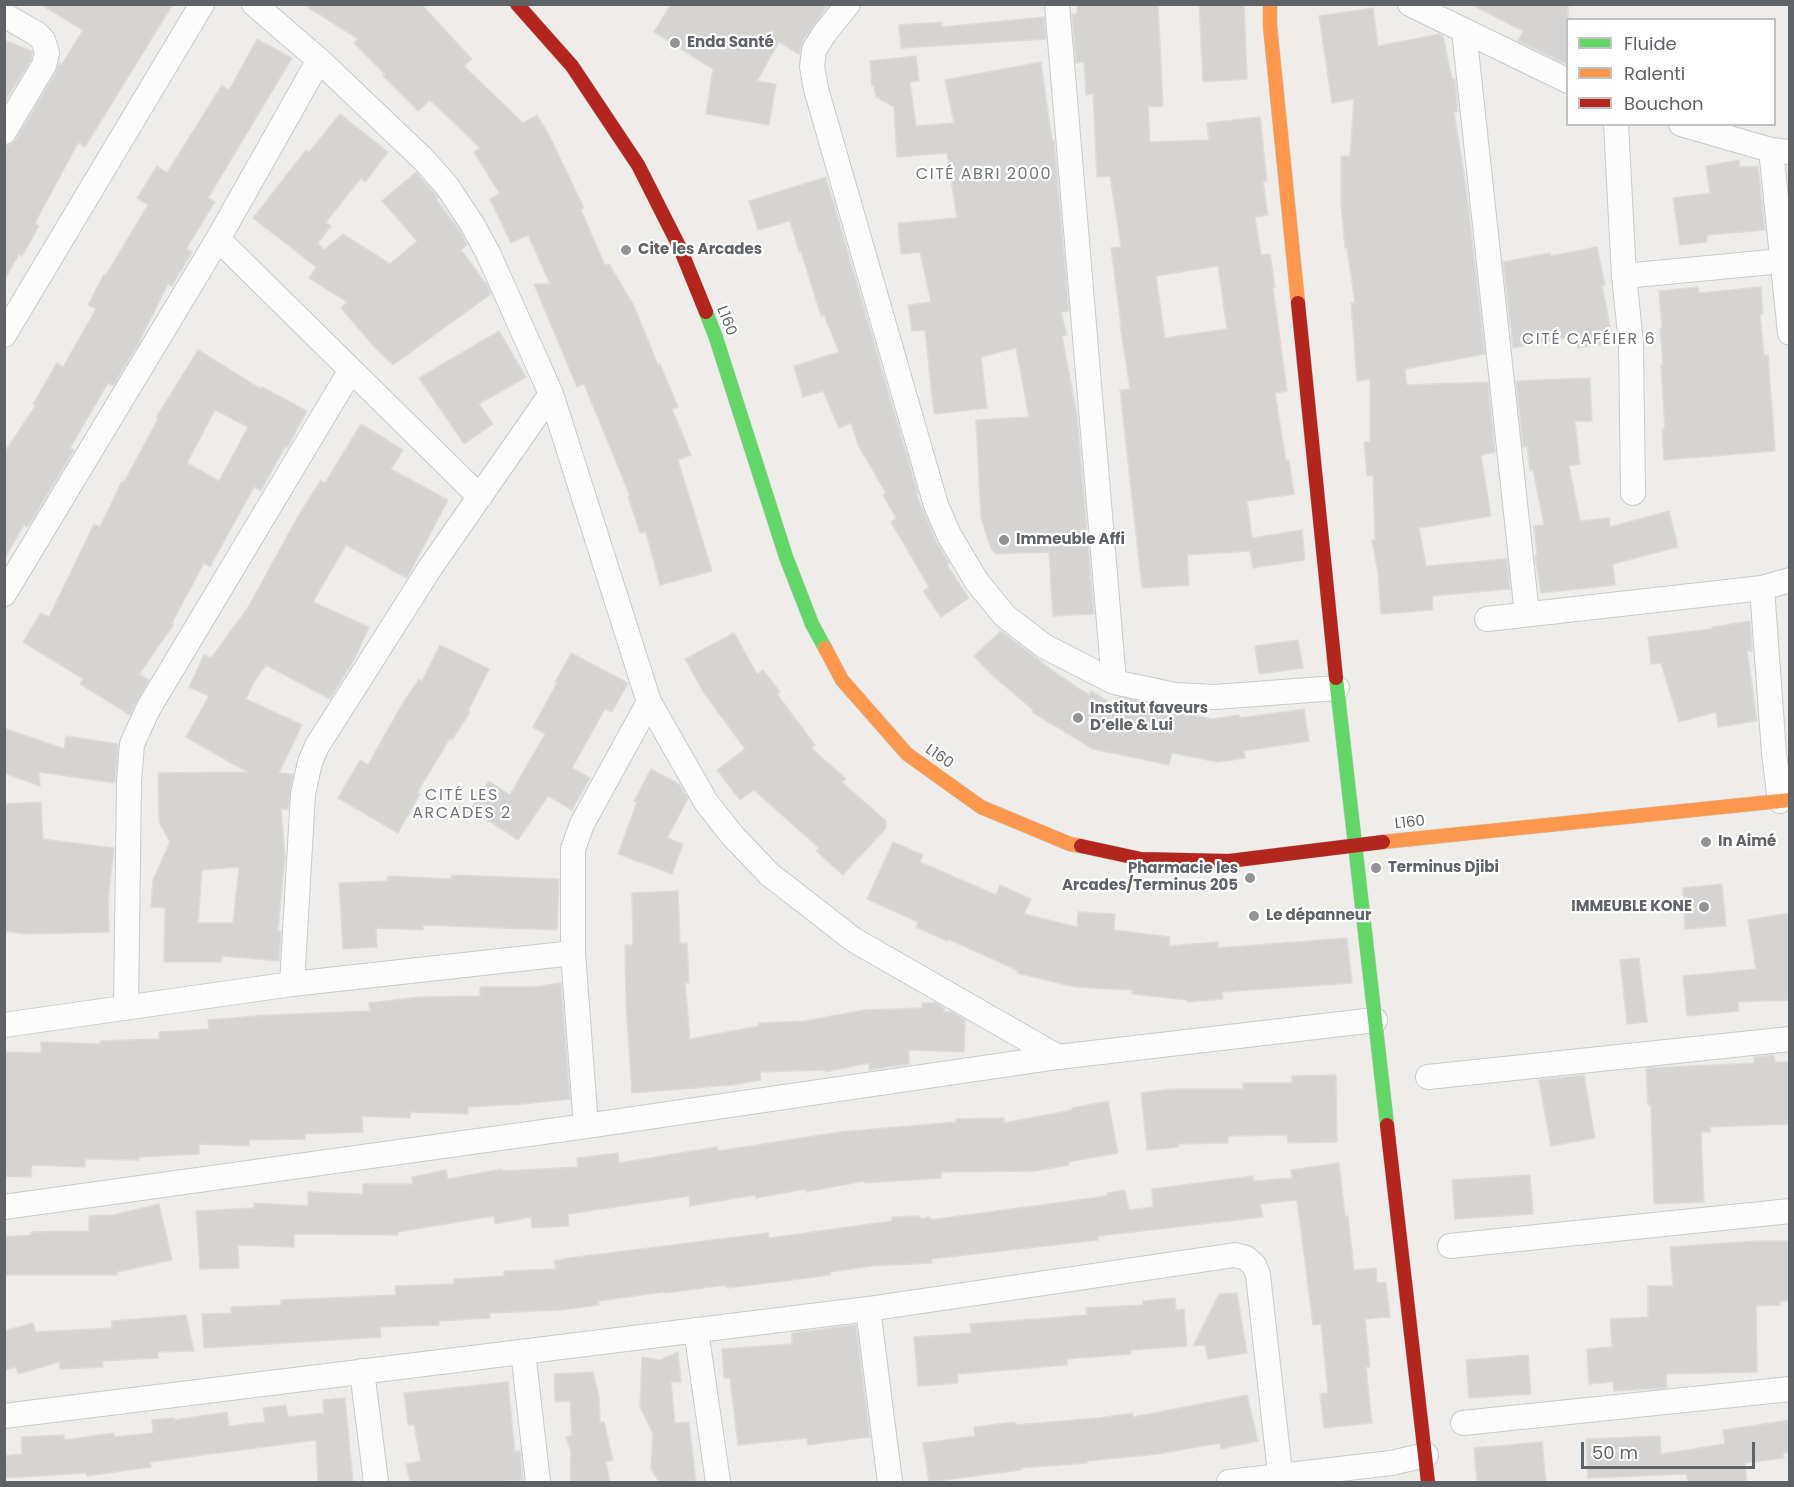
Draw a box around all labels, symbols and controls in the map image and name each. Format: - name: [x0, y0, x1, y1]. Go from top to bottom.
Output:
- legend: [1566, 18, 1776, 126]
- text: Fluide: [1624, 31, 1677, 56]
- place label: Enda Santé: [687, 34, 774, 52]
- marker: Enda Santé: [668, 36, 682, 50]
- text: Ralenti: [1624, 61, 1685, 86]
- text: Bouchon: [1624, 91, 1704, 116]
- district label: CITÉ ABRI 2000: [916, 165, 1052, 185]
- place label: Cite les Arcades: [638, 241, 762, 259]
- marker: Cite les Arcades: [619, 243, 633, 257]
- street label: L160: [712, 304, 740, 338]
- district label: CITÉ CAFÉIER 6: [1522, 330, 1656, 350]
- place label: Immeuble Affi: [1016, 531, 1125, 549]
- marker: Immeuble Affi: [997, 533, 1011, 547]
- place label: Institut faveurs D’elle & Lui: [1090, 700, 1208, 735]
- marker: Institut faveurs D’elle & Lui: [1071, 711, 1085, 725]
- street label: L160: [921, 741, 957, 773]
- district label: CITÉ LES ARCADES 2: [412, 786, 512, 824]
- street label: L160: [1394, 812, 1426, 834]
- place label: In Aimé: [1718, 833, 1776, 851]
- marker: In Aimé: [1699, 835, 1713, 849]
- place label: Terminus Djibi: [1388, 859, 1499, 877]
- place label: Pharmacie les Arcades/Terminus 205: [1062, 860, 1238, 895]
- marker: Terminus Djibi: [1369, 861, 1383, 875]
- marker: Pharmacie les Arcades/Terminus 205: [1243, 871, 1257, 885]
- place label: IMMEUBLE KONE: [1571, 898, 1692, 916]
- marker: IMMEUBLE KONE: [1697, 900, 1711, 914]
- place label: Le dépanneur: [1266, 907, 1371, 925]
- marker: Le dépanneur: [1247, 909, 1261, 923]
- scale bar: [1584, 1430, 1758, 1468]
- text: 50 m: [1592, 1440, 1638, 1465]

